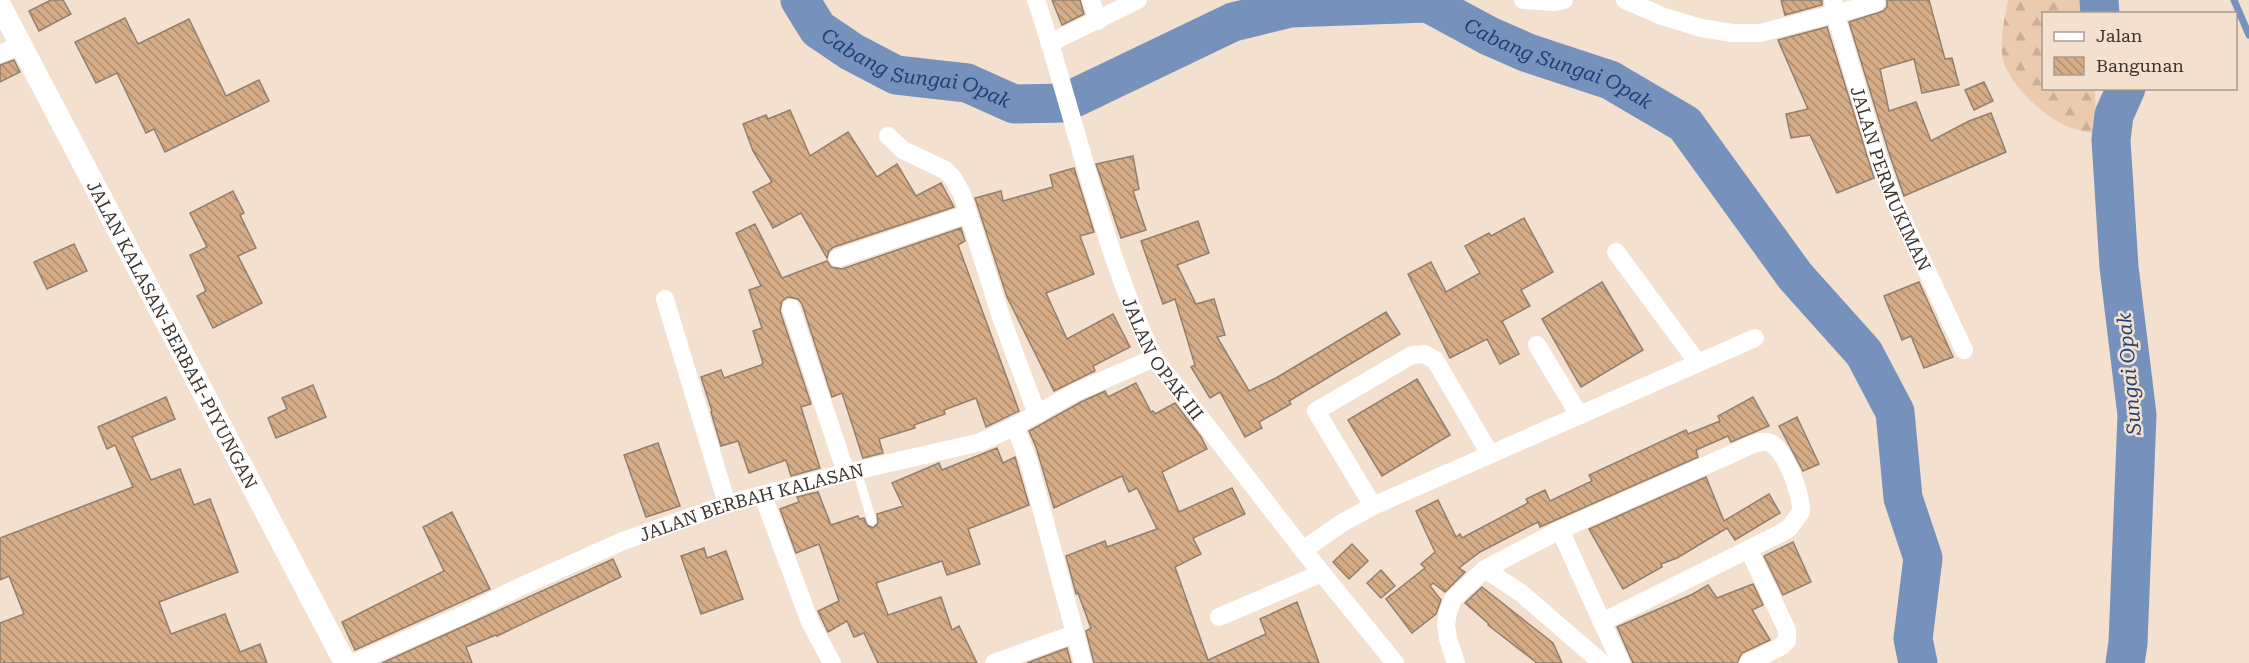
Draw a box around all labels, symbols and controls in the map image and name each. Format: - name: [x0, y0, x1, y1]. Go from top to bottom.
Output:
- legend: [2042, 12, 2237, 90]
- water label: Cabang Sungai Opak: [1460, 13, 1657, 114]
- water label: Cabang Sungai Opak: [817, 23, 1015, 113]
- text: Jalan: [2096, 25, 2143, 46]
- text: Bangunan: [2096, 55, 2184, 76]
- street label: JALAN PERMUKIMAN: [1847, 83, 1936, 274]
- street label: JALAN KALASAN-BERBAH-PIYUNGAN: [83, 177, 262, 492]
- street label: JALAN OPAK III: [1118, 294, 1208, 424]
- water label: Sungai Opak: [2112, 312, 2146, 437]
- street label: JALAN BERBAH KALASAN: [636, 459, 866, 545]

